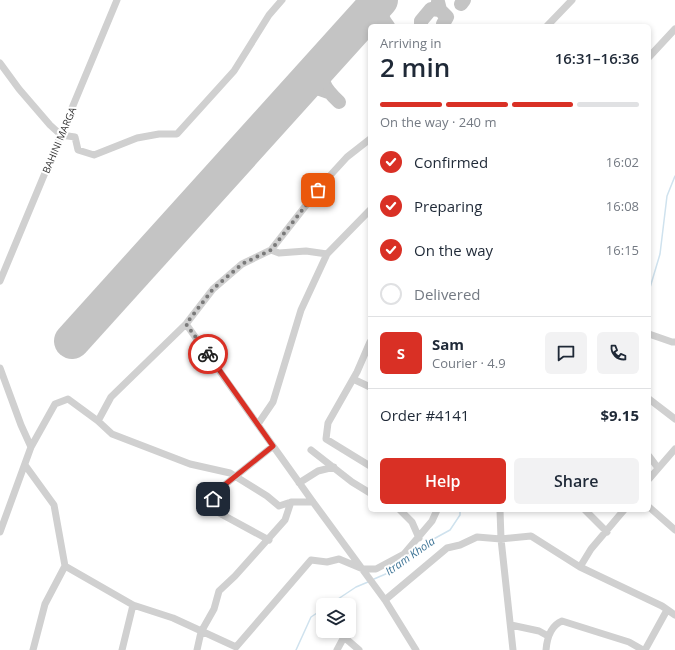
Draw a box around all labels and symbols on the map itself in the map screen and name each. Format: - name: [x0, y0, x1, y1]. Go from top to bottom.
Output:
- street label: BAHINI MARGA: [39, 104, 80, 175]
- pin: [301, 173, 335, 207]
- courier: [188, 334, 228, 374]
- pin: [196, 482, 230, 516]
- water label: Itram Khola: [382, 533, 437, 578]

